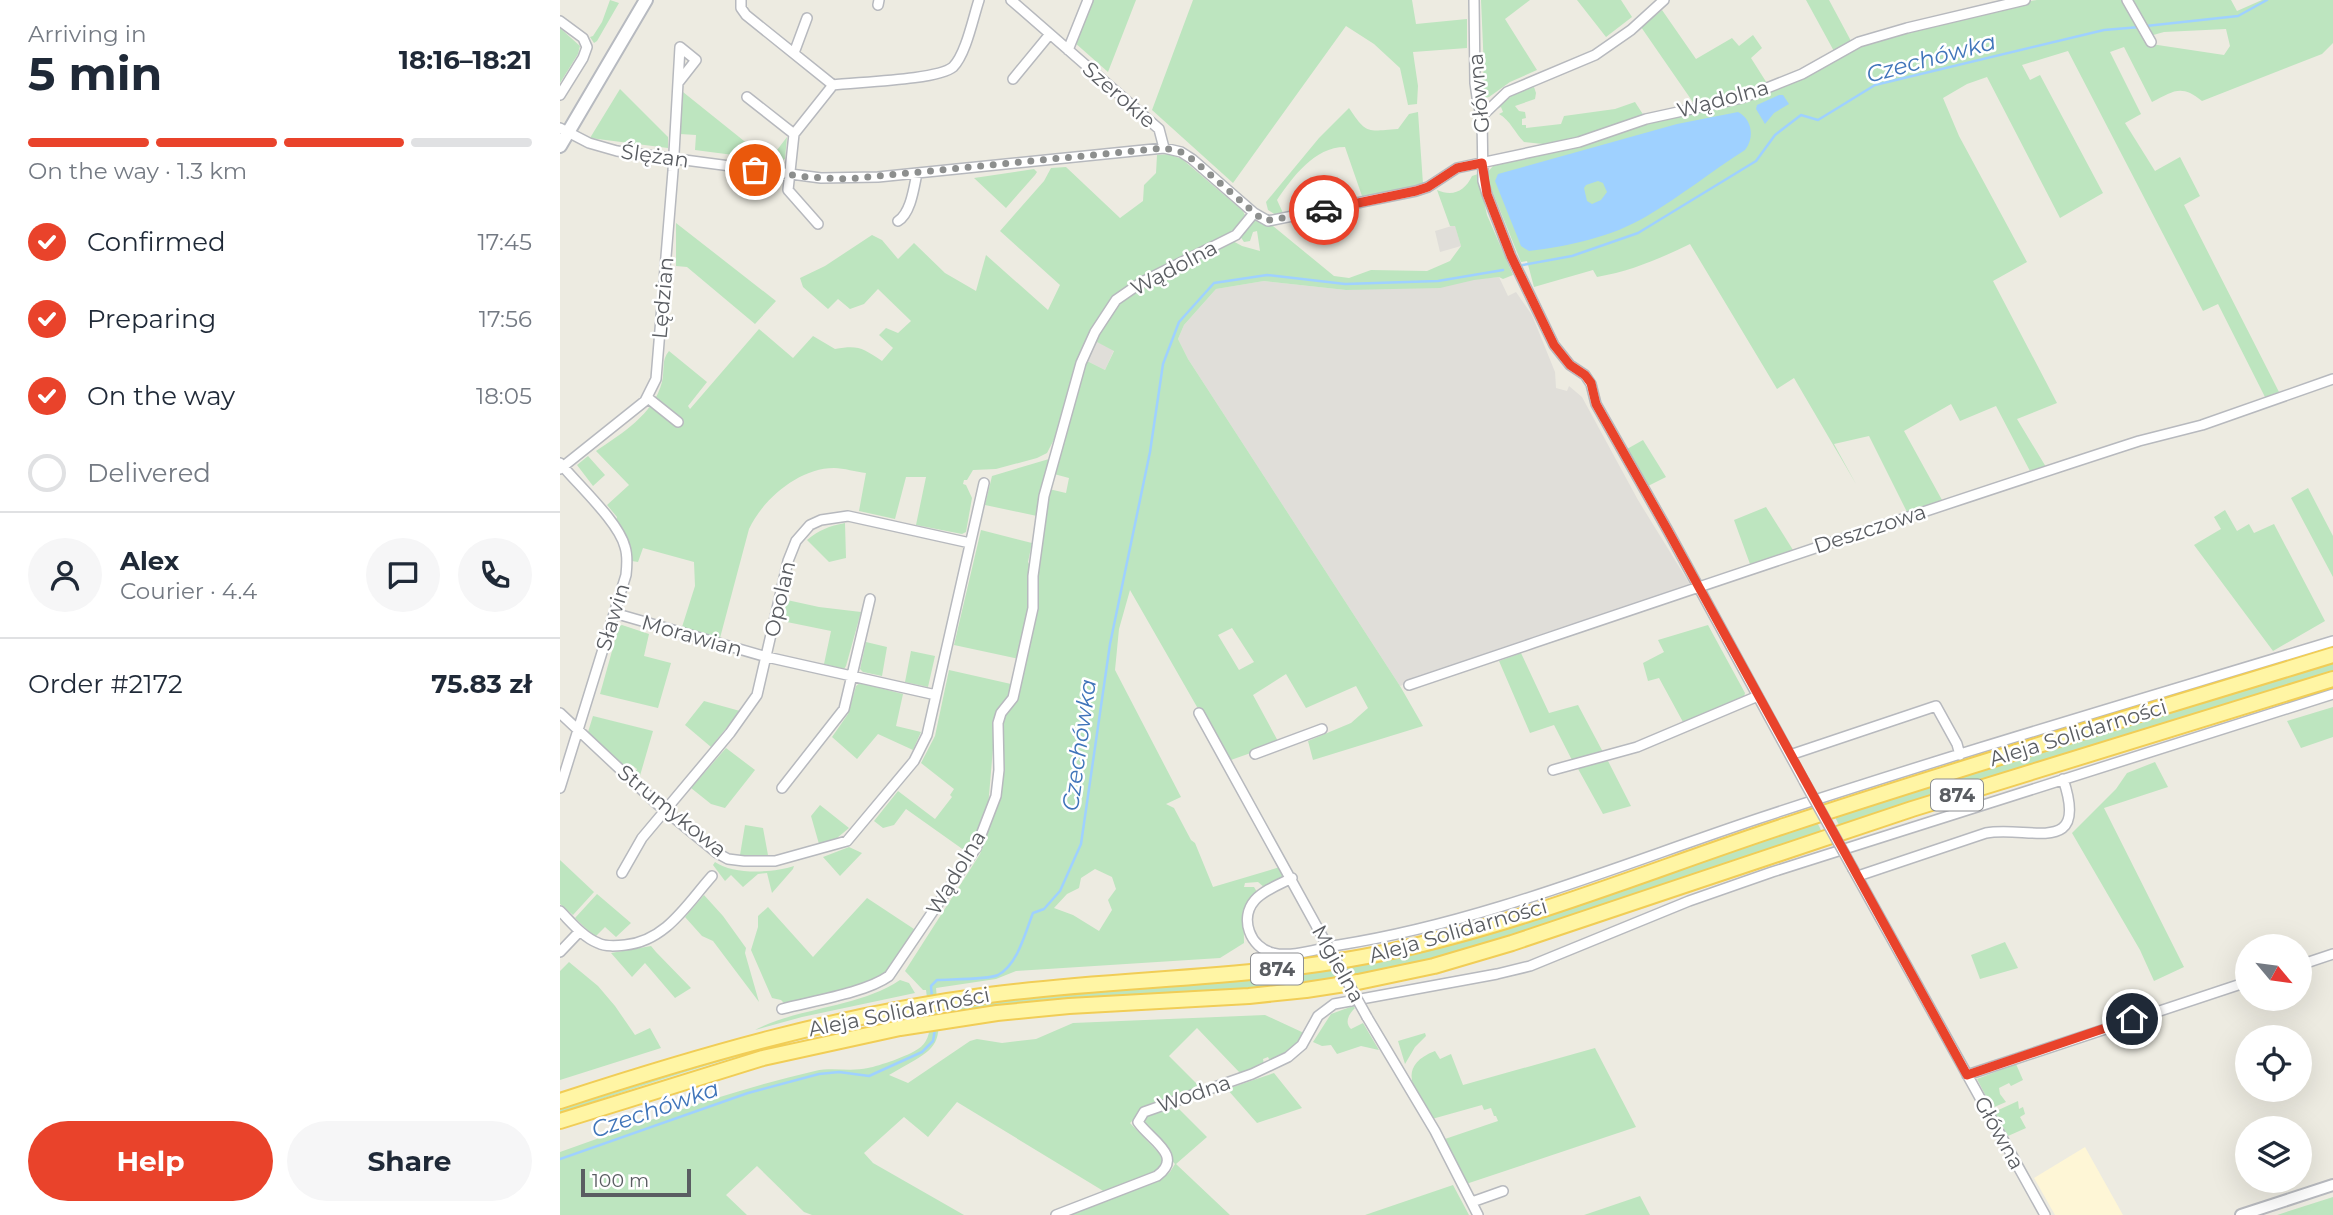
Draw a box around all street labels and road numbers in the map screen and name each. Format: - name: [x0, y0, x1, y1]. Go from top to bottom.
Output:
- street label: Główna: [1463, 52, 1494, 134]
- street label: Szerokie: [1078, 56, 1161, 133]
- street label: Wądolna: [1674, 74, 1772, 123]
- street label: Ślężan: [619, 138, 691, 173]
- street label: Wądolna: [1126, 234, 1221, 301]
- street label: Lędzian: [646, 256, 679, 340]
- street label: Deszczowa: [1811, 499, 1929, 558]
- street label: Opolan: [759, 558, 800, 639]
- street label: Sławin: [590, 580, 635, 654]
- street label: Morawian: [639, 609, 745, 662]
- street label: Aleja Solidarności: [1986, 694, 2170, 771]
- street label: Strumykowa: [613, 759, 732, 862]
- road number: 874: [1931, 780, 1983, 810]
- street label: Wądolna: [921, 826, 991, 920]
- street label: Aleja Solidarności: [1366, 893, 1550, 968]
- street label: Mgielna: [1307, 921, 1370, 1007]
- road number: 874: [1251, 953, 1303, 984]
- street label: Aleja Solidarności: [806, 982, 992, 1041]
- street label: Wodna: [1154, 1069, 1234, 1118]
- street label: Główna: [1969, 1092, 2030, 1174]

